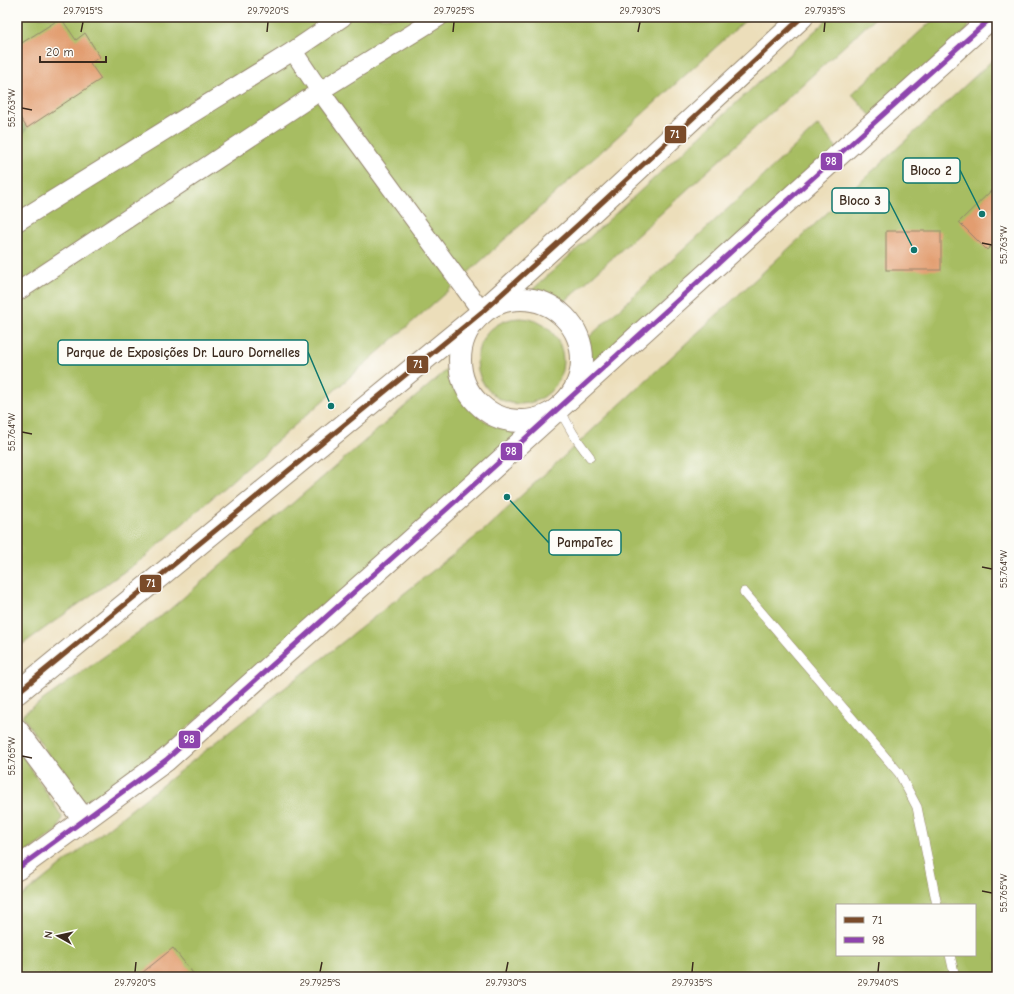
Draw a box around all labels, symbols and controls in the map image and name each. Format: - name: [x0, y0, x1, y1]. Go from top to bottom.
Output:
- text: 29.7915°S: [63, 5, 103, 17]
- text: 29.7920°S: [247, 5, 289, 17]
- text: 29.7925°S: [434, 5, 475, 17]
- text: 29.7930°S: [619, 5, 661, 17]
- text: 29.7935°S: [805, 5, 846, 17]
- scale bar: [40, 38, 106, 64]
- text: 20 m: [46, 45, 74, 59]
- text: 55.763°W: [6, 88, 18, 127]
- line badge: 71: [664, 125, 687, 144]
- text: 71: [670, 128, 680, 141]
- line badge: 98: [820, 152, 843, 171]
- text: 98: [825, 155, 837, 168]
- callout: Bloco 2: [903, 158, 960, 183]
- text: Bloco 2: [910, 163, 952, 178]
- callout: Bloco 3: [832, 188, 889, 213]
- text: Bloco 3: [839, 193, 881, 208]
- text: 55.763°W: [998, 225, 1010, 264]
- callout: Parque de Exposições Dr. Lauro Dornelles: [58, 340, 308, 365]
- text: Parque de Exposições Dr. Lauro Dornelles: [66, 345, 300, 360]
- line badge: 71: [406, 355, 429, 374]
- text: 71: [413, 358, 423, 371]
- text: 55.764°W: [6, 412, 18, 451]
- line badge: 98: [500, 442, 523, 461]
- text: 98: [505, 445, 517, 458]
- callout: PampaTec: [549, 530, 621, 555]
- text: PampaTec: [557, 535, 613, 550]
- text: 55.764°W: [998, 549, 1010, 588]
- line badge: 71: [139, 574, 162, 593]
- text: 71: [146, 577, 156, 590]
- line badge: 98: [178, 730, 201, 749]
- text: 98: [183, 733, 195, 746]
- text: 55.765°W: [6, 736, 18, 776]
- text: 55.765°W: [998, 873, 1010, 913]
- legend: [836, 904, 976, 956]
- text: 71: [872, 913, 883, 927]
- north arrow: [38, 916, 78, 956]
- text: N: [42, 930, 56, 939]
- text: 98: [872, 933, 885, 947]
- text: 29.7920°S: [114, 977, 156, 989]
- text: 29.7925°S: [300, 977, 341, 989]
- text: 29.7930°S: [485, 977, 527, 989]
- text: 29.7935°S: [672, 977, 713, 989]
- text: 29.7940°S: [858, 977, 899, 989]

